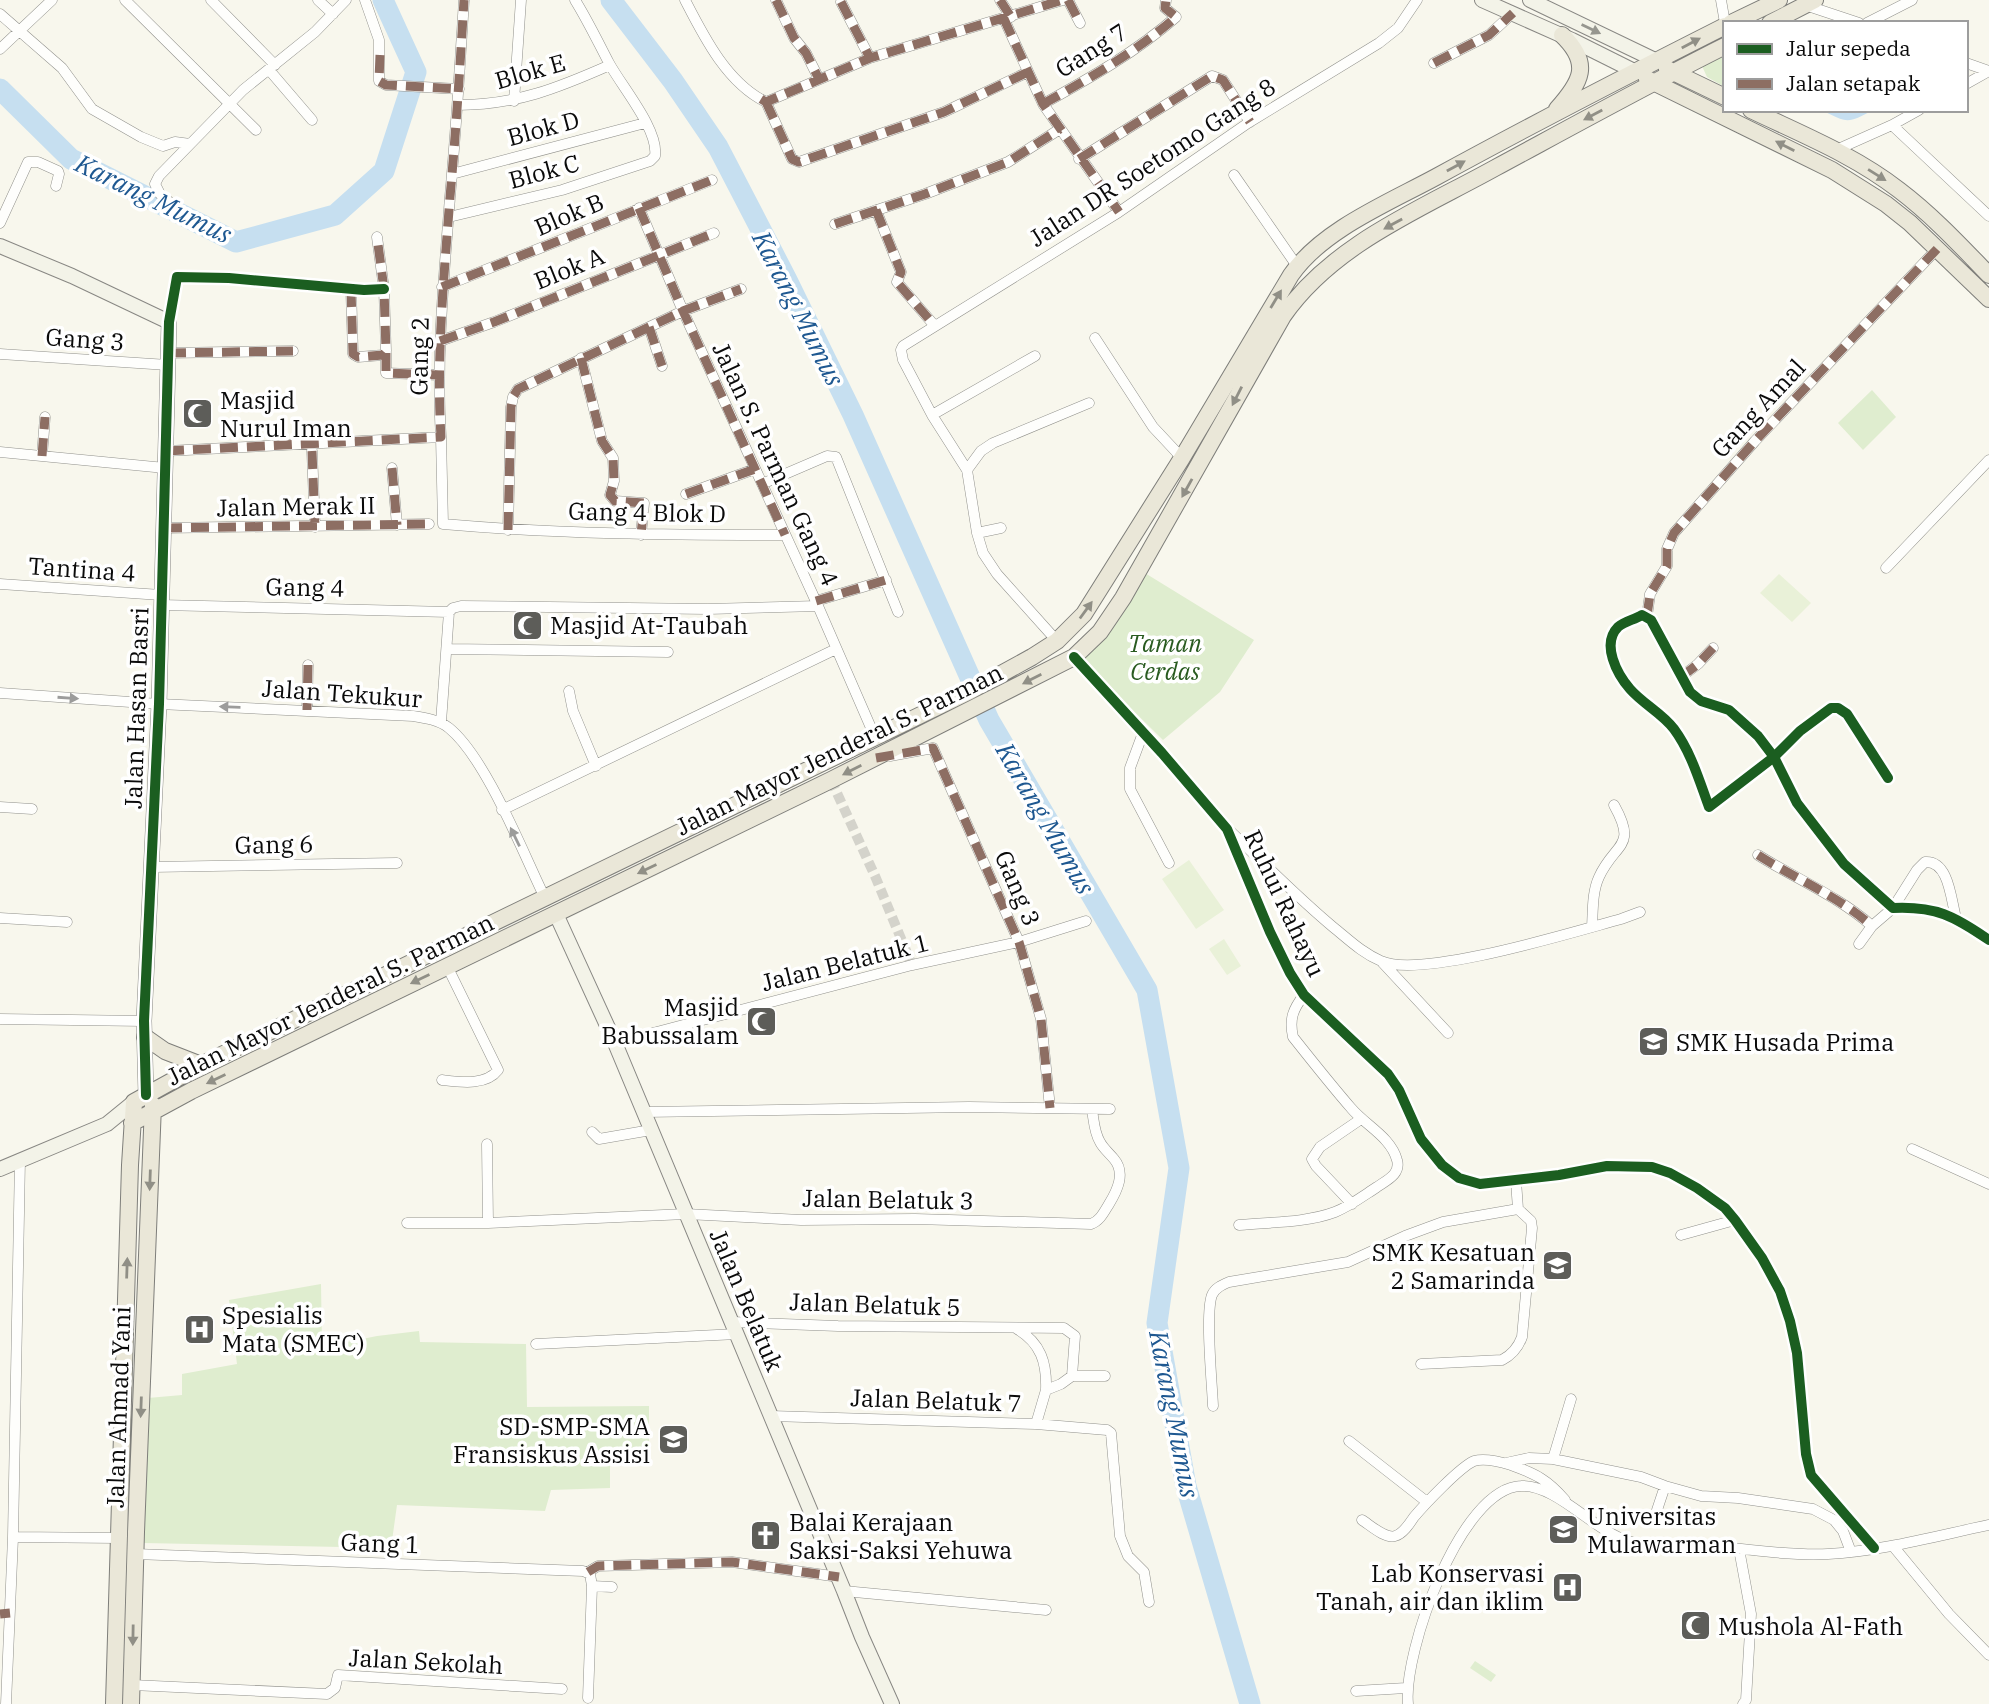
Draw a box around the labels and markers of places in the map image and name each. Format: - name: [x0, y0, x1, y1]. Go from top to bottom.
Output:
- place label: Masjid Nurul Iman: [220, 384, 352, 444]
- mosque icon: Masjid Nurul Iman: [180, 397, 214, 431]
- mosque icon: Masjid At-Taubah: [510, 608, 544, 642]
- place label: Masjid At-Taubah: [550, 609, 748, 641]
- place label: Masjid Babussalam: [601, 991, 739, 1051]
- mosque icon: Masjid Babussalam: [745, 1004, 779, 1038]
- school or university icon: SMK Husada Prima: [1636, 1025, 1670, 1059]
- place label: SMK Husada Prima: [1676, 1026, 1894, 1058]
- place label: SMK Kesatuan 2 Samarinda: [1372, 1236, 1535, 1296]
- school or university icon: SMK Kesatuan 2 Samarinda: [1541, 1249, 1575, 1283]
- place label: Spesialis Mata (SMEC): [222, 1299, 365, 1359]
- hospital icon: Spesialis Mata (SMEC): [182, 1312, 216, 1346]
- place label: SD-SMP-SMA Fransiskus Assisi: [453, 1410, 651, 1470]
- school or university icon: SD-SMP-SMA Fransiskus Assisi: [656, 1423, 690, 1457]
- place label: Universitas Mulawarman: [1587, 1500, 1736, 1560]
- place label: Balai Kerajaan Saksi-Saksi Yehuwa: [789, 1506, 1012, 1566]
- school or university icon: Universitas Mulawarman: [1547, 1513, 1581, 1547]
- church icon: Balai Kerajaan Saksi-Saksi Yehuwa: [749, 1519, 783, 1553]
- place label: Lab Konservasi Tanah, air dan iklim: [1316, 1557, 1544, 1617]
- hospital icon: Lab Konservasi Tanah, air dan iklim: [1550, 1570, 1584, 1604]
- mosque icon: Mushola Al-Fath: [1678, 1609, 1712, 1643]
- place label: Mushola Al-Fath: [1718, 1610, 1903, 1642]

